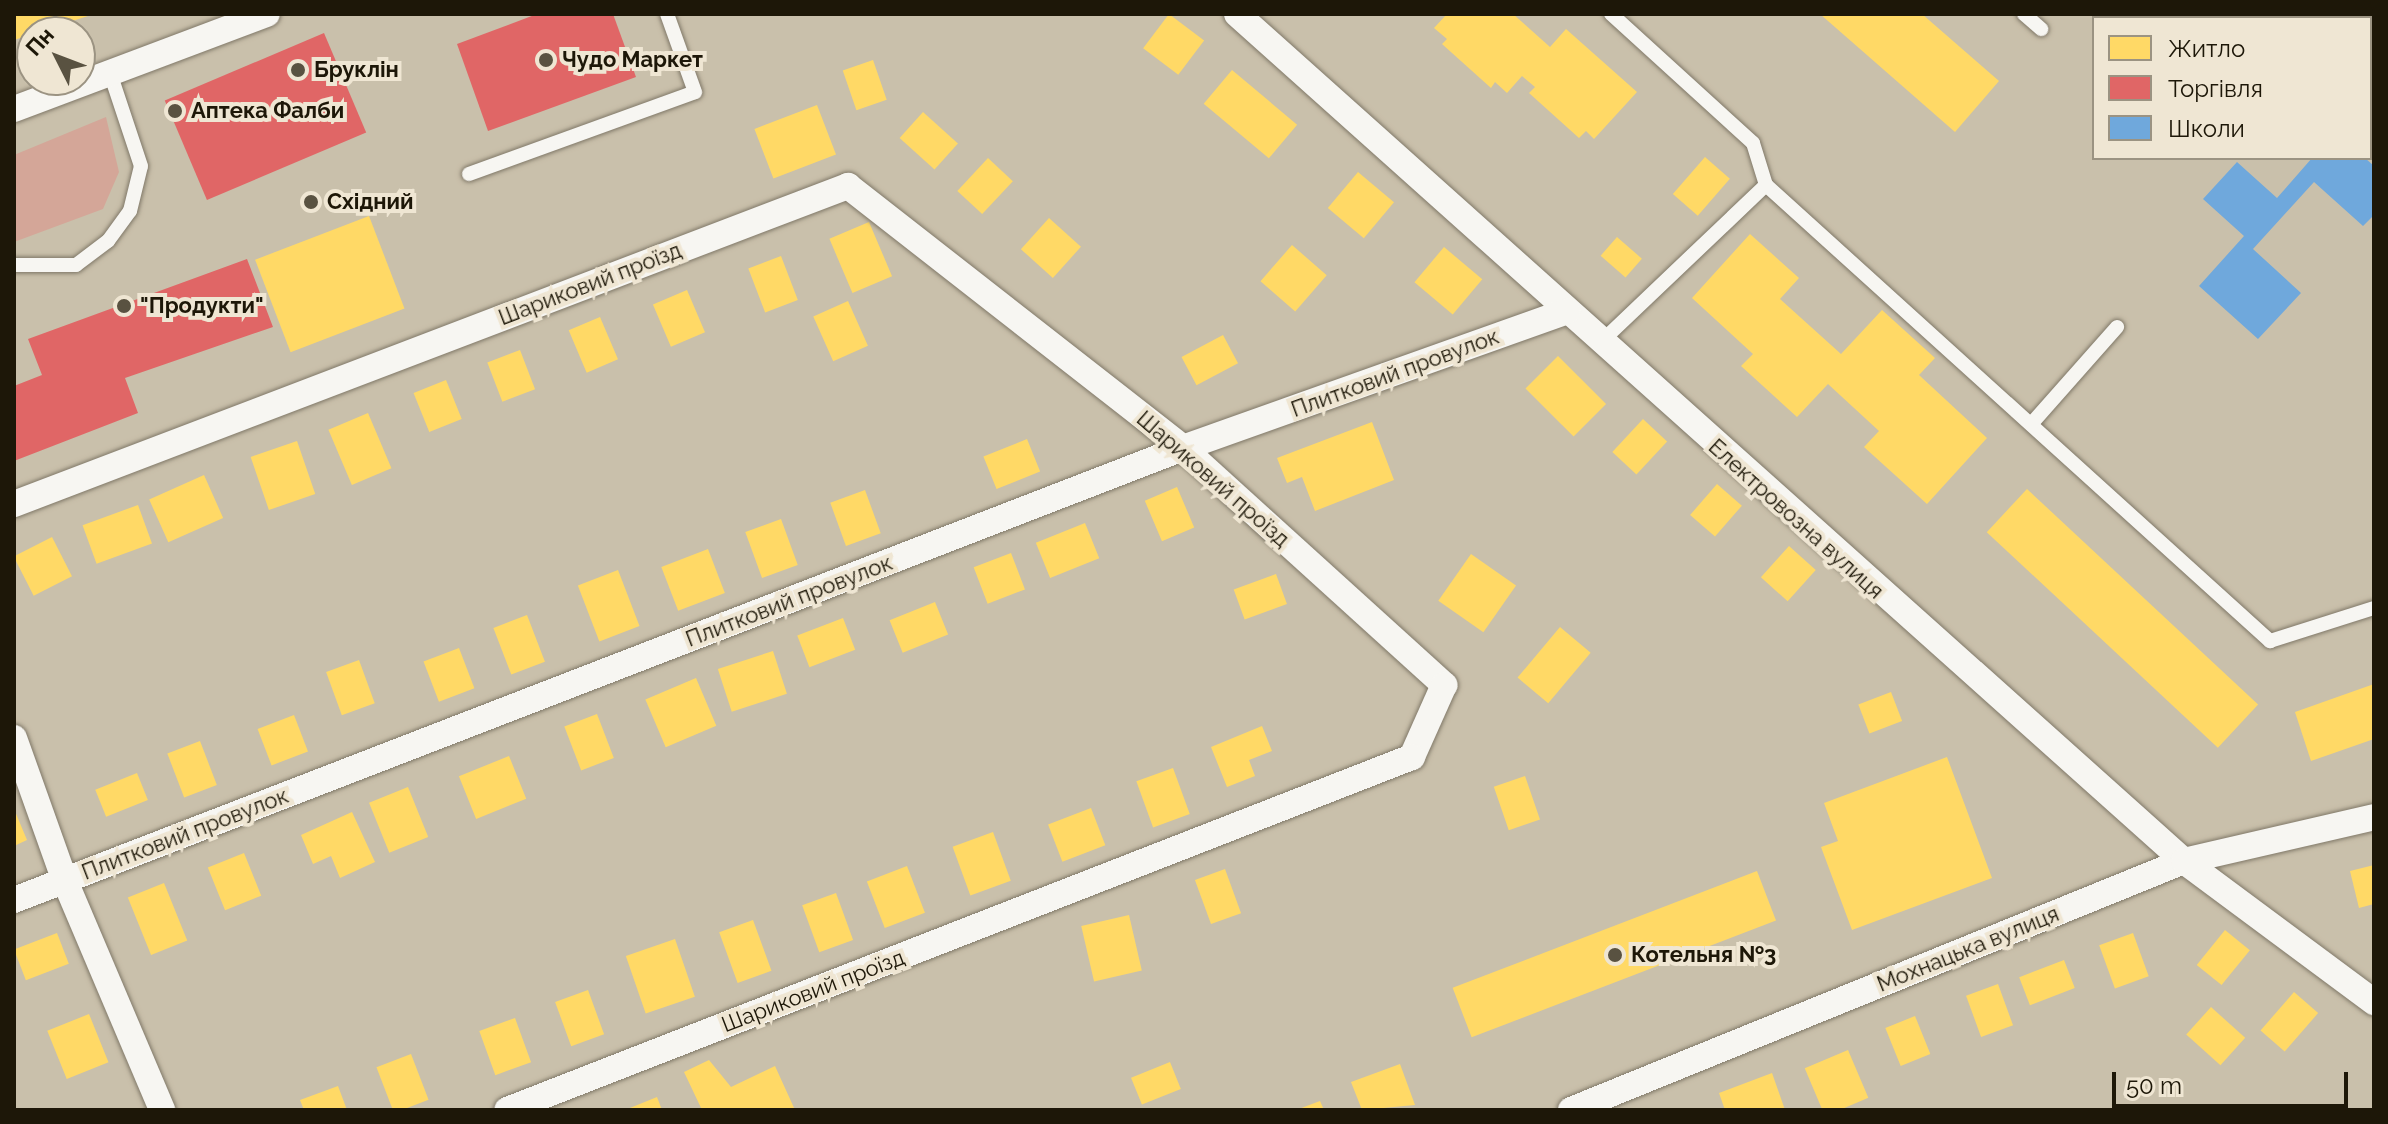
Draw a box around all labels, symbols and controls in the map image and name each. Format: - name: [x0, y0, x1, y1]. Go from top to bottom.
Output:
- north arrow: [16, 16, 96, 96]
- legend: [2092, 16, 2372, 160]
- text: Пн: [20, 22, 59, 61]
- text: Житло: [2168, 34, 2245, 63]
- place label: Чудо Маркет: [562, 47, 703, 73]
- marker: Чудо Маркет: [537, 51, 555, 69]
- place label: Бруклін: [314, 57, 399, 83]
- marker: Бруклін: [289, 61, 307, 79]
- text: Торгівля: [2168, 74, 2263, 103]
- place label: Аптека Фалби: [191, 98, 344, 124]
- marker: Аптека Фалби: [166, 102, 184, 120]
- text: Школи: [2168, 114, 2245, 143]
- place label: Східний: [327, 189, 414, 215]
- marker: Східний: [302, 193, 320, 211]
- street label: Шариковий проїзд: [495, 237, 685, 331]
- place label: "Продукти": [140, 293, 264, 319]
- marker: "Продукти": [115, 297, 133, 315]
- street label: Плитковий провулок: [1288, 323, 1502, 423]
- street label: Шариковий проїзд: [1131, 405, 1295, 553]
- street label: Електровозна вулиця: [1703, 433, 1889, 605]
- street label: Плитковий провулок: [682, 549, 896, 653]
- street label: Плитковий провулок: [78, 782, 292, 886]
- street label: Мохнацька вулиця: [1873, 900, 2063, 998]
- place label: Котельня №3: [1631, 942, 1776, 968]
- street label: Шариковий проїзд: [718, 944, 908, 1038]
- marker: Котельня №3: [1606, 946, 1624, 964]
- scale bar: [2116, 1056, 2352, 1106]
- text: 50 m: [2126, 1071, 2182, 1100]

